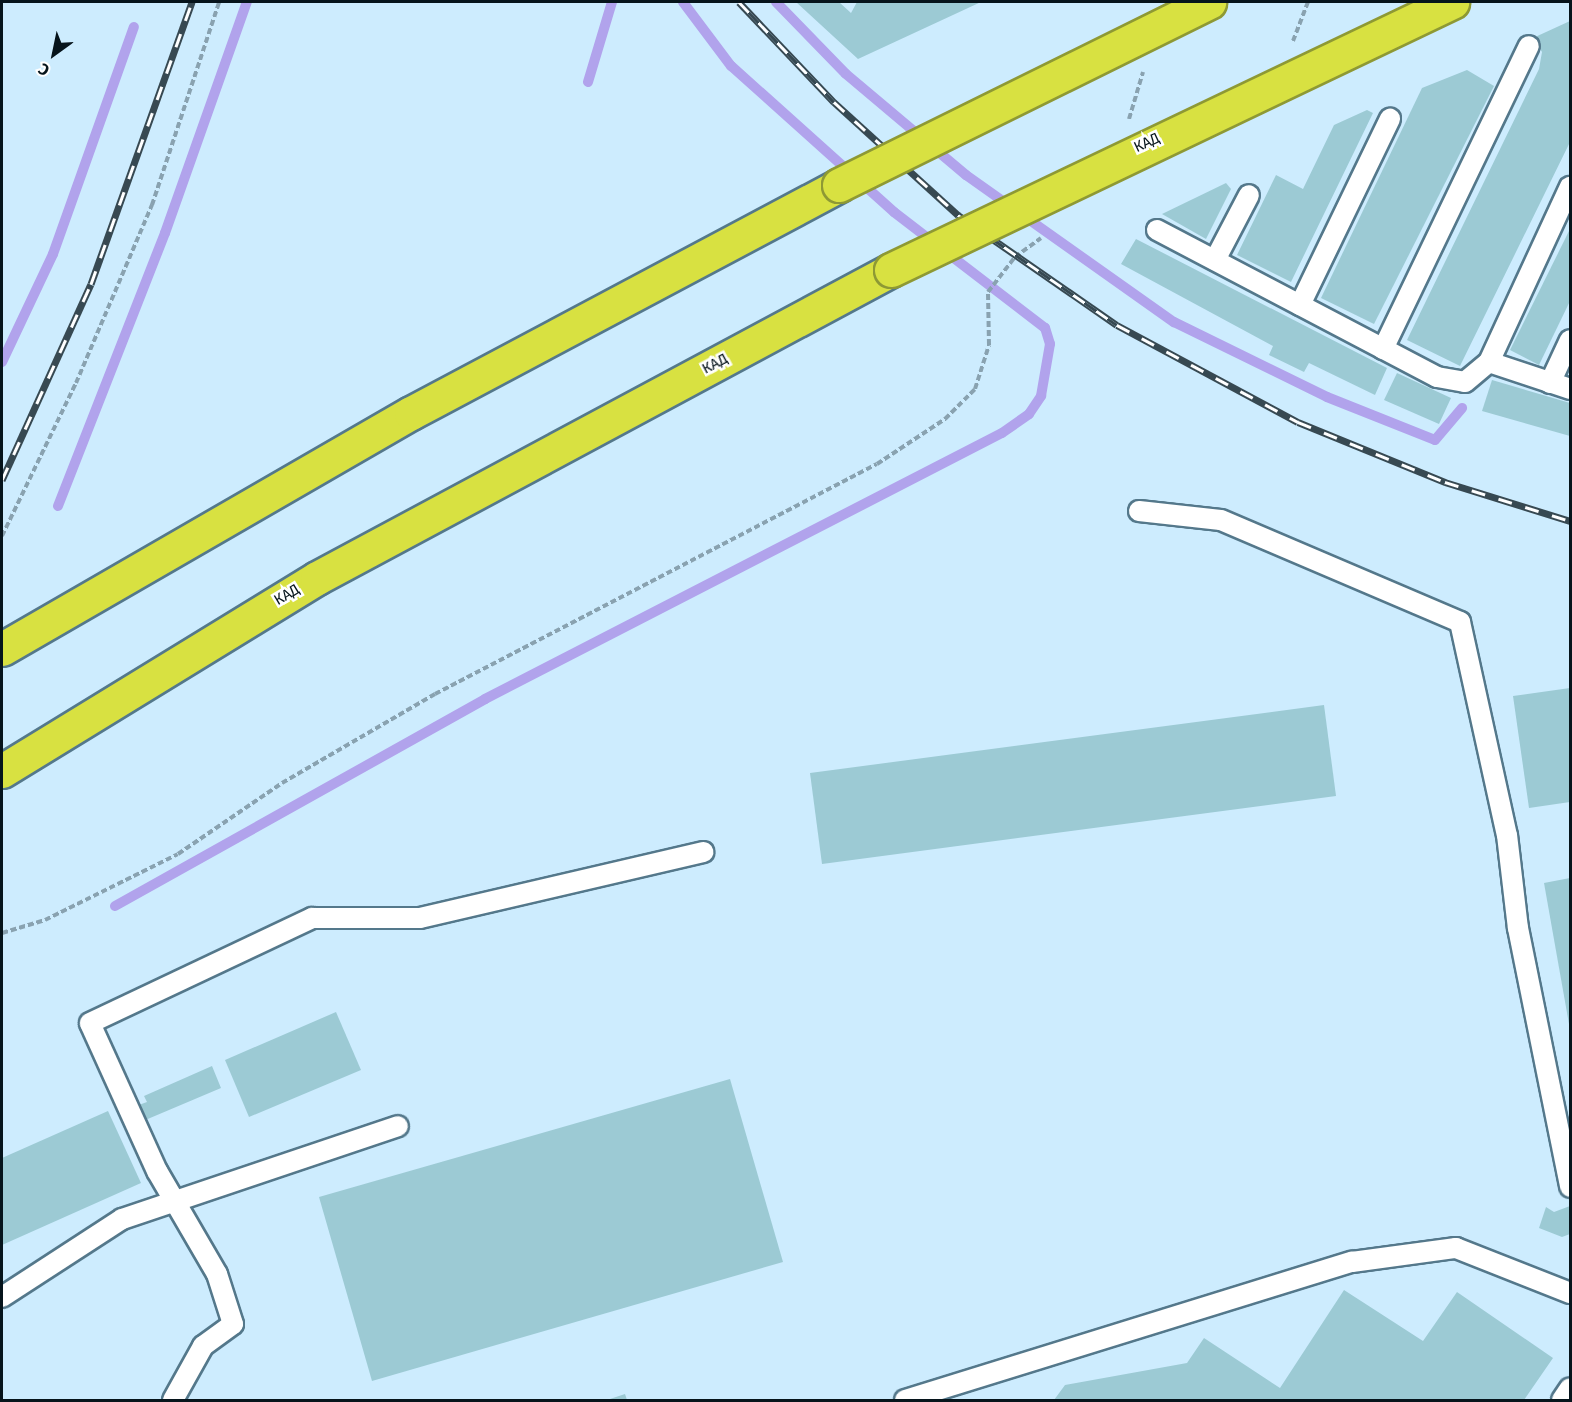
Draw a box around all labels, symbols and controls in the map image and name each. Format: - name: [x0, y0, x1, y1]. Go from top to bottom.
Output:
- north arrow: [24, 24, 84, 84]
- text: С: [35, 59, 53, 80]
- street label: КАД: [1131, 129, 1163, 157]
- street label: КАД: [699, 350, 731, 378]
- street label: КАД: [271, 580, 303, 610]

